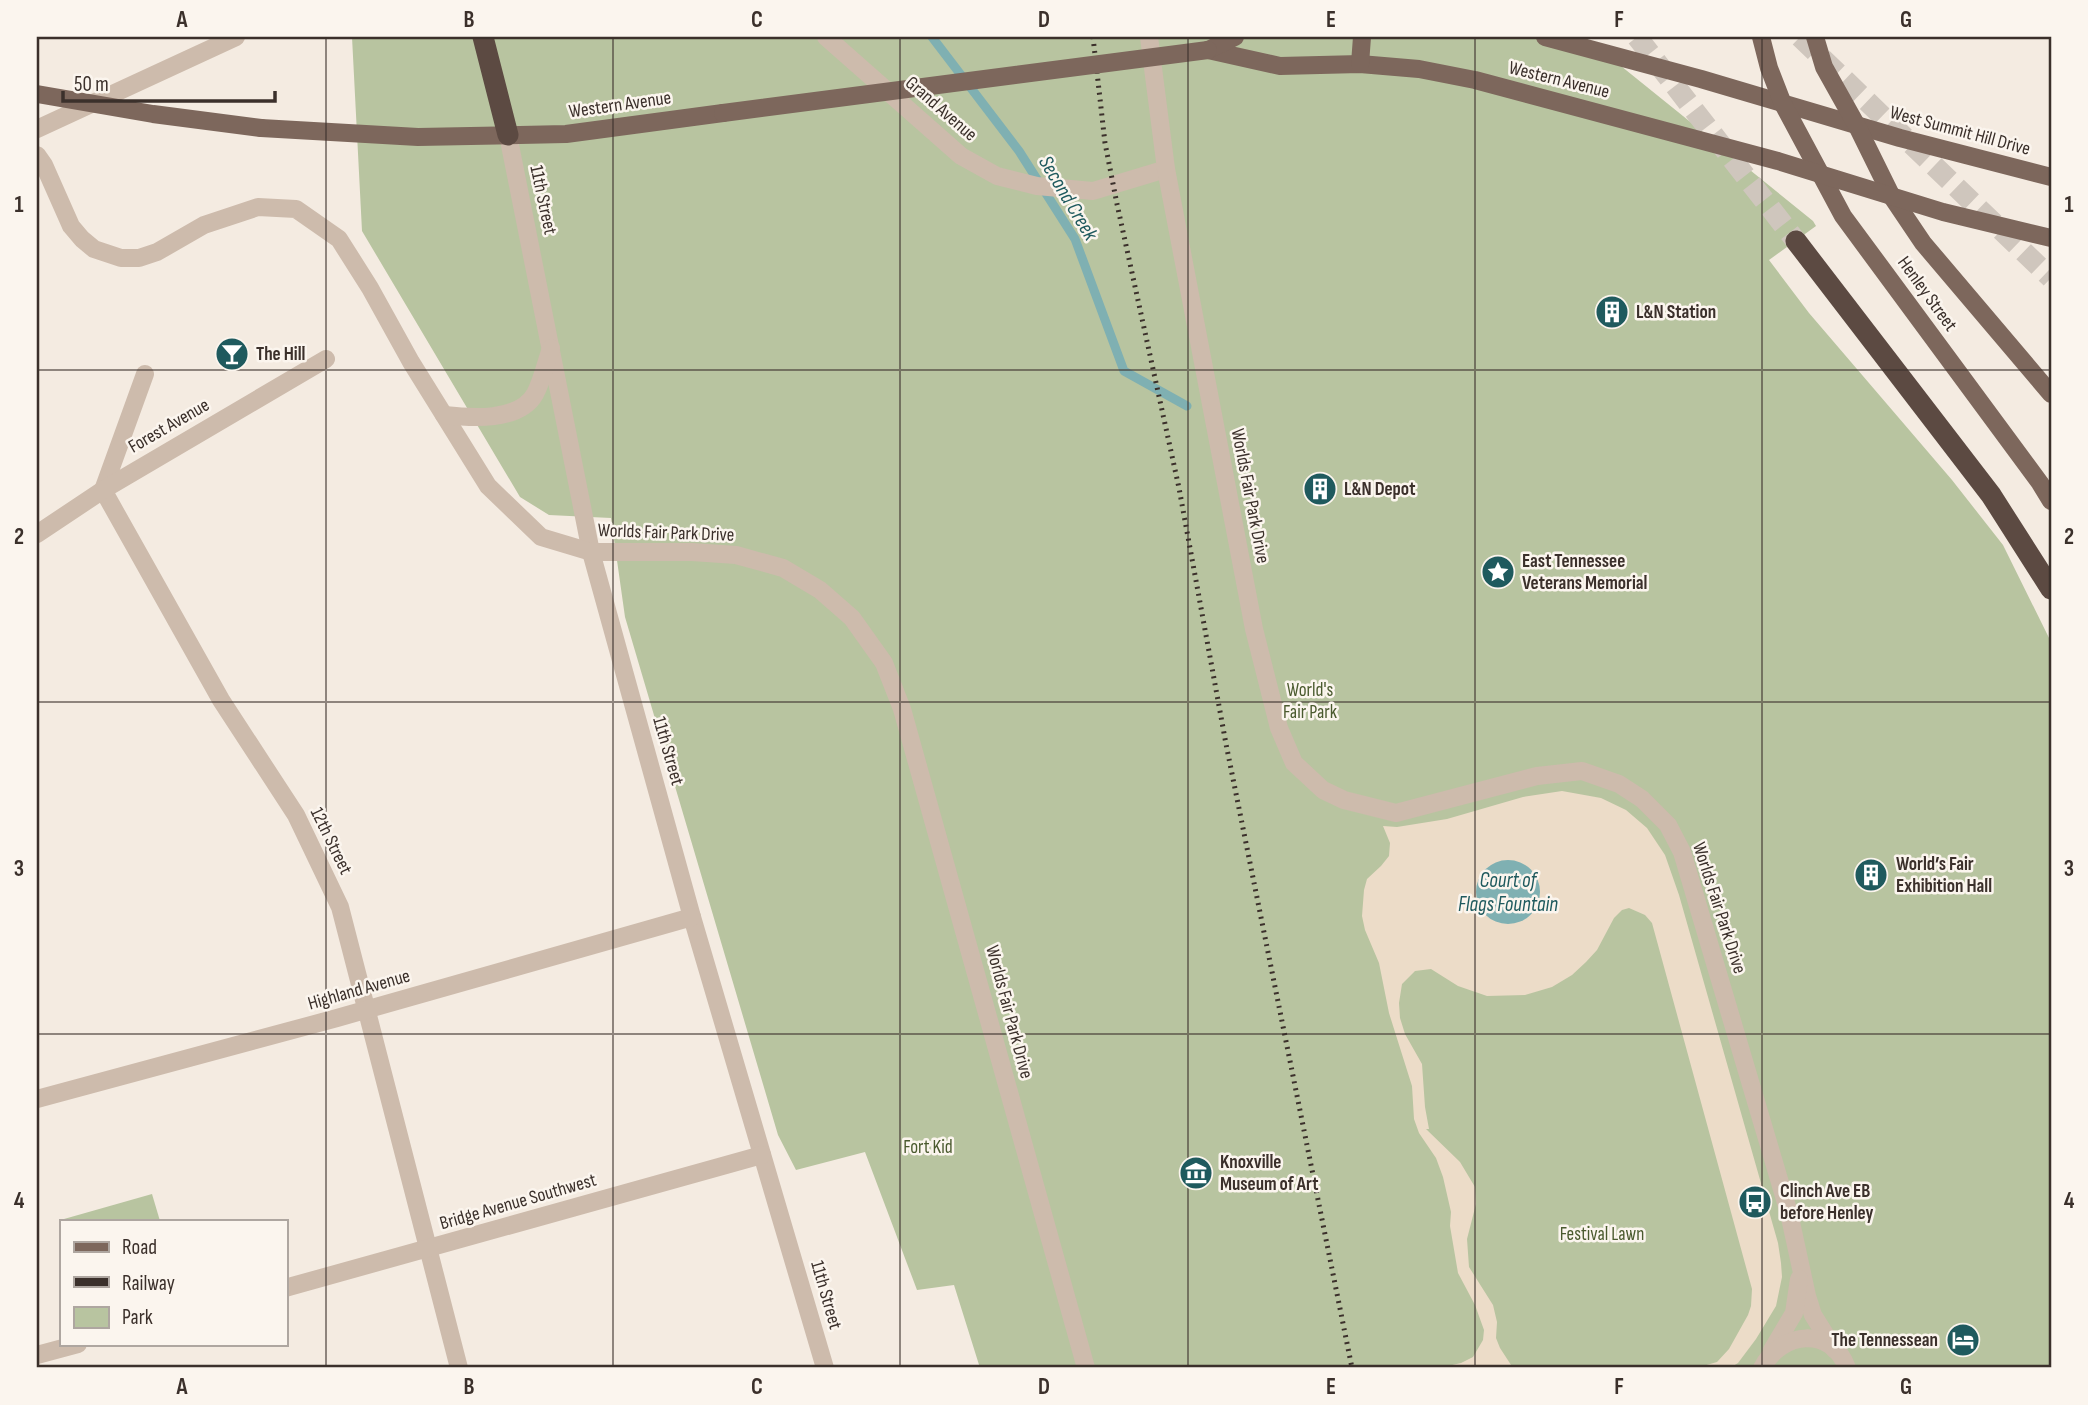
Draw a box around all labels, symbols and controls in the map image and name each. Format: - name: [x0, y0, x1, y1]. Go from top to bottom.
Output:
- text: A: [176, 6, 189, 34]
- text: B: [464, 6, 475, 34]
- text: C: [751, 6, 763, 34]
- text: D: [1038, 6, 1050, 34]
- text: E: [1326, 6, 1336, 34]
- text: F: [1614, 6, 1624, 34]
- text: G: [1900, 6, 1912, 34]
- street label: Western Avenue: [1506, 56, 1612, 104]
- scale bar: [63, 60, 275, 104]
- text: 50 m: [74, 72, 109, 97]
- street label: Grand Avenue: [900, 72, 982, 146]
- street label: Western Avenue: [567, 86, 673, 124]
- street label: West Summit Hill Drive: [1887, 101, 2033, 161]
- water label: Second Creek: [1033, 151, 1104, 246]
- street label: 11th Street: [524, 163, 562, 237]
- text: 1: [14, 191, 24, 219]
- text: 1: [2064, 191, 2074, 219]
- street label: Henley Street: [1892, 252, 1962, 336]
- building icon: L&N Station: [1593, 293, 1631, 331]
- place label: L&N Station: [1636, 301, 1716, 324]
- bar icon: The Hill: [213, 335, 251, 373]
- place label: The Hill: [256, 343, 305, 366]
- street label: Forest Avenue: [124, 394, 214, 458]
- street label: Worlds Fair Park Drive: [1226, 427, 1274, 565]
- building icon: L&N Depot: [1301, 470, 1339, 508]
- place label: L&N Depot: [1344, 478, 1415, 501]
- street label: Worlds Fair Park Drive: [597, 519, 735, 547]
- text: 2: [14, 523, 24, 551]
- text: 2: [2064, 523, 2074, 551]
- place label: East Tennessee Veterans Memorial: [1522, 550, 1647, 595]
- place icon: East Tennessee Veterans Memorial: [1479, 553, 1517, 591]
- park label: World's Fair Park: [1283, 679, 1338, 724]
- street label: 11th Street: [647, 714, 689, 788]
- street label: 12th Street: [305, 804, 357, 878]
- street label: Worlds Fair Park Drive: [1687, 839, 1751, 977]
- place label: World’s Fair Exhibition Hall: [1896, 853, 1992, 898]
- text: 3: [14, 855, 24, 883]
- text: 3: [2064, 855, 2074, 883]
- building icon: World’s Fair Exhibition Hall: [1852, 856, 1890, 894]
- water label: Court of Flags Fountain: [1458, 868, 1558, 917]
- street label: Worlds Fair Park Drive: [980, 943, 1038, 1081]
- street label: Highland Avenue: [305, 964, 413, 1016]
- park label: Fort Kid: [903, 1136, 953, 1159]
- place label: Knoxville Museum of Art: [1220, 1151, 1318, 1196]
- museum icon: Knoxville Museum of Art: [1177, 1154, 1215, 1192]
- street label: Bridge Avenue Southwest: [437, 1169, 599, 1235]
- place label: Clinch Ave EB before Henley: [1780, 1180, 1874, 1225]
- bus stop icon: Clinch Ave EB before Henley: [1736, 1183, 1774, 1221]
- text: 4: [14, 1187, 25, 1215]
- text: 4: [2064, 1187, 2075, 1215]
- legend: [60, 1220, 287, 1346]
- park label: Festival Lawn: [1560, 1223, 1644, 1246]
- text: Road: [122, 1235, 157, 1260]
- street label: 11th Street: [805, 1258, 847, 1332]
- text: Railway: [122, 1271, 175, 1296]
- text: Park: [122, 1305, 153, 1330]
- hotel icon: The Tennessean: [1944, 1321, 1982, 1359]
- place label: The Tennessean: [1831, 1329, 1938, 1352]
- text: A: [176, 1373, 189, 1401]
- text: B: [464, 1373, 475, 1401]
- text: C: [751, 1373, 763, 1401]
- text: D: [1038, 1373, 1050, 1401]
- text: E: [1326, 1373, 1336, 1401]
- text: F: [1614, 1373, 1624, 1401]
- text: G: [1900, 1373, 1912, 1401]

